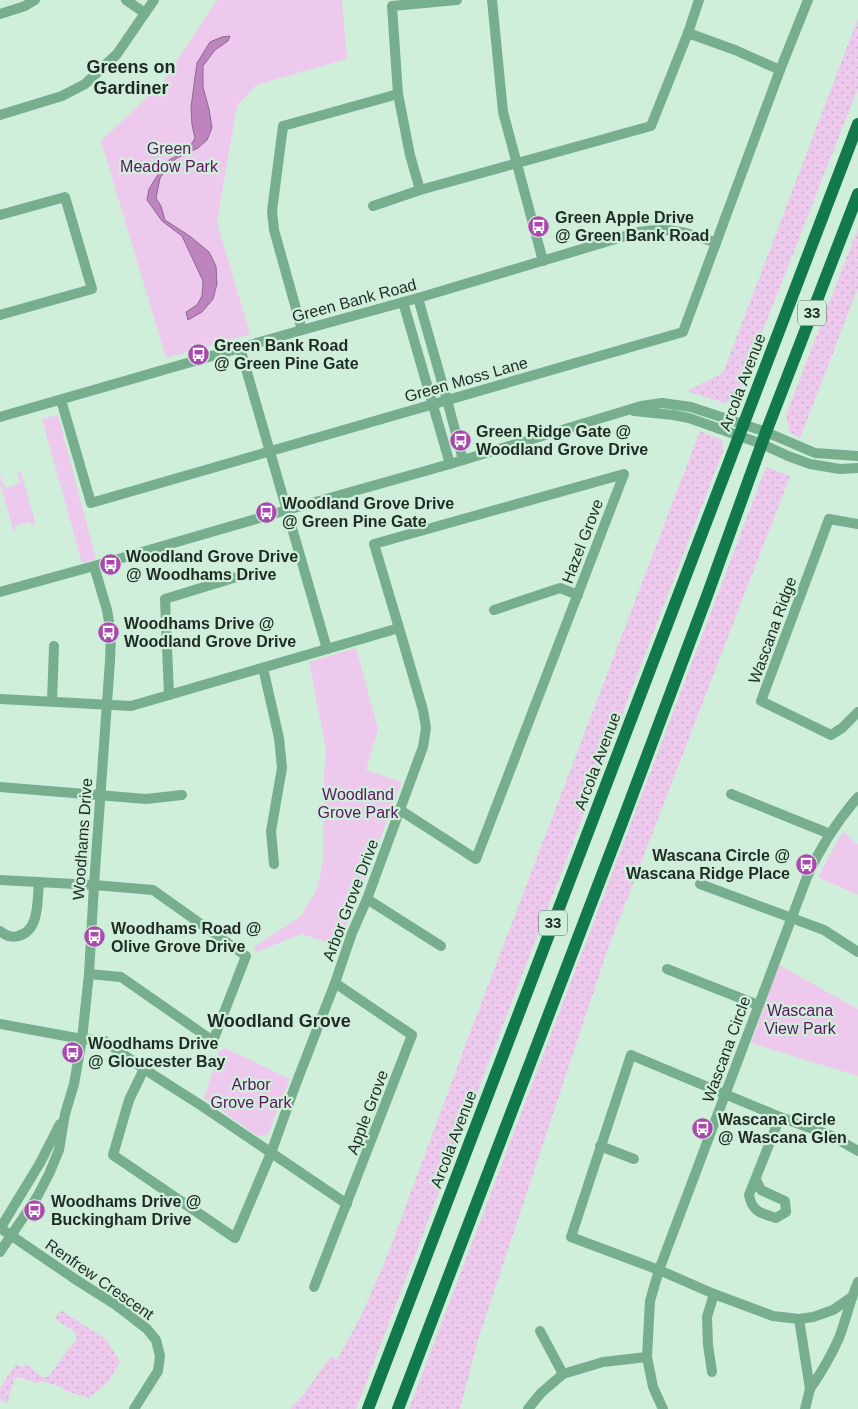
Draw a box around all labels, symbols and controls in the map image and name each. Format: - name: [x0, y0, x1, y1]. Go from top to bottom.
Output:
- district label: Greens on Gardiner: [86, 57, 176, 98]
- park label: Green Meadow Park: [120, 140, 219, 175]
- place label: Green Apple Drive @ Green Bank Road: [555, 209, 709, 244]
- bus stop icon: Green Apple Drive @ Green Bank Road: [527, 214, 551, 238]
- street label: Green Bank Road: [290, 276, 418, 325]
- road number: 33: [798, 300, 826, 326]
- street label: Arcola Avenue: [716, 331, 769, 433]
- place label: Green Bank Road @ Green Pine Gate: [214, 337, 359, 372]
- bus stop icon: Green Bank Road @ Green Pine Gate: [186, 342, 210, 366]
- street label: Green Moss Lane: [403, 354, 530, 405]
- place label: Green Ridge Gate @ Woodland Grove Drive: [476, 423, 648, 458]
- bus stop icon: Green Ridge Gate @ Woodland Grove Drive: [448, 428, 472, 452]
- place label: Woodland Grove Drive @ Green Pine Gate: [282, 495, 454, 530]
- street label: Hazel Grove: [559, 497, 606, 586]
- bus stop icon: Woodland Grove Drive @ Green Pine Gate: [254, 500, 278, 524]
- place label: Woodland Grove Drive @ Woodhams Drive: [126, 548, 298, 583]
- bus stop icon: Woodland Grove Drive @ Woodhams Drive: [98, 553, 122, 577]
- street label: Wascana Ridge: [745, 574, 800, 686]
- place label: Woodhams Drive @ Woodland Grove Drive: [124, 615, 296, 650]
- bus stop icon: Woodhams Drive @ Woodland Grove Drive: [96, 620, 120, 644]
- street label: Arcola Avenue: [571, 710, 624, 812]
- street label: Woodhams Drive: [70, 777, 95, 901]
- park label: Woodland Grove Park: [318, 786, 399, 821]
- street label: Arbor Grove Drive: [319, 837, 382, 963]
- place label: Wascana Circle @ Wascana Ridge Place: [626, 847, 790, 882]
- bus stop icon: Wascana Circle @ Wascana Ridge Place: [794, 852, 818, 876]
- road number: 33: [539, 910, 567, 936]
- place label: Woodhams Road @ Olive Grove Drive: [111, 920, 261, 955]
- bus stop icon: Woodhams Road @ Olive Grove Drive: [83, 925, 107, 949]
- street label: Wascana Circle: [699, 994, 754, 1104]
- park label: Wascana View Park: [764, 1002, 837, 1037]
- district label: Woodland Grove: [207, 1011, 351, 1031]
- place label: Woodhams Drive @ Gloucester Bay: [88, 1035, 226, 1070]
- bus stop icon: Woodhams Drive @ Gloucester Bay: [60, 1040, 84, 1064]
- street label: Apple Grove: [344, 1068, 391, 1157]
- park label: Arbor Grove Park: [211, 1076, 292, 1111]
- street label: Arcola Avenue: [427, 1088, 480, 1190]
- place label: Wascana Circle @ Wascana Glen: [718, 1111, 847, 1146]
- bus stop icon: Wascana Circle @ Wascana Glen: [690, 1116, 714, 1140]
- place label: Woodhams Drive @ Buckingham Drive: [51, 1193, 201, 1228]
- bus stop icon: Woodhams Drive @ Buckingham Drive: [23, 1198, 47, 1222]
- street label: Renfrew Crescent: [42, 1236, 157, 1323]

